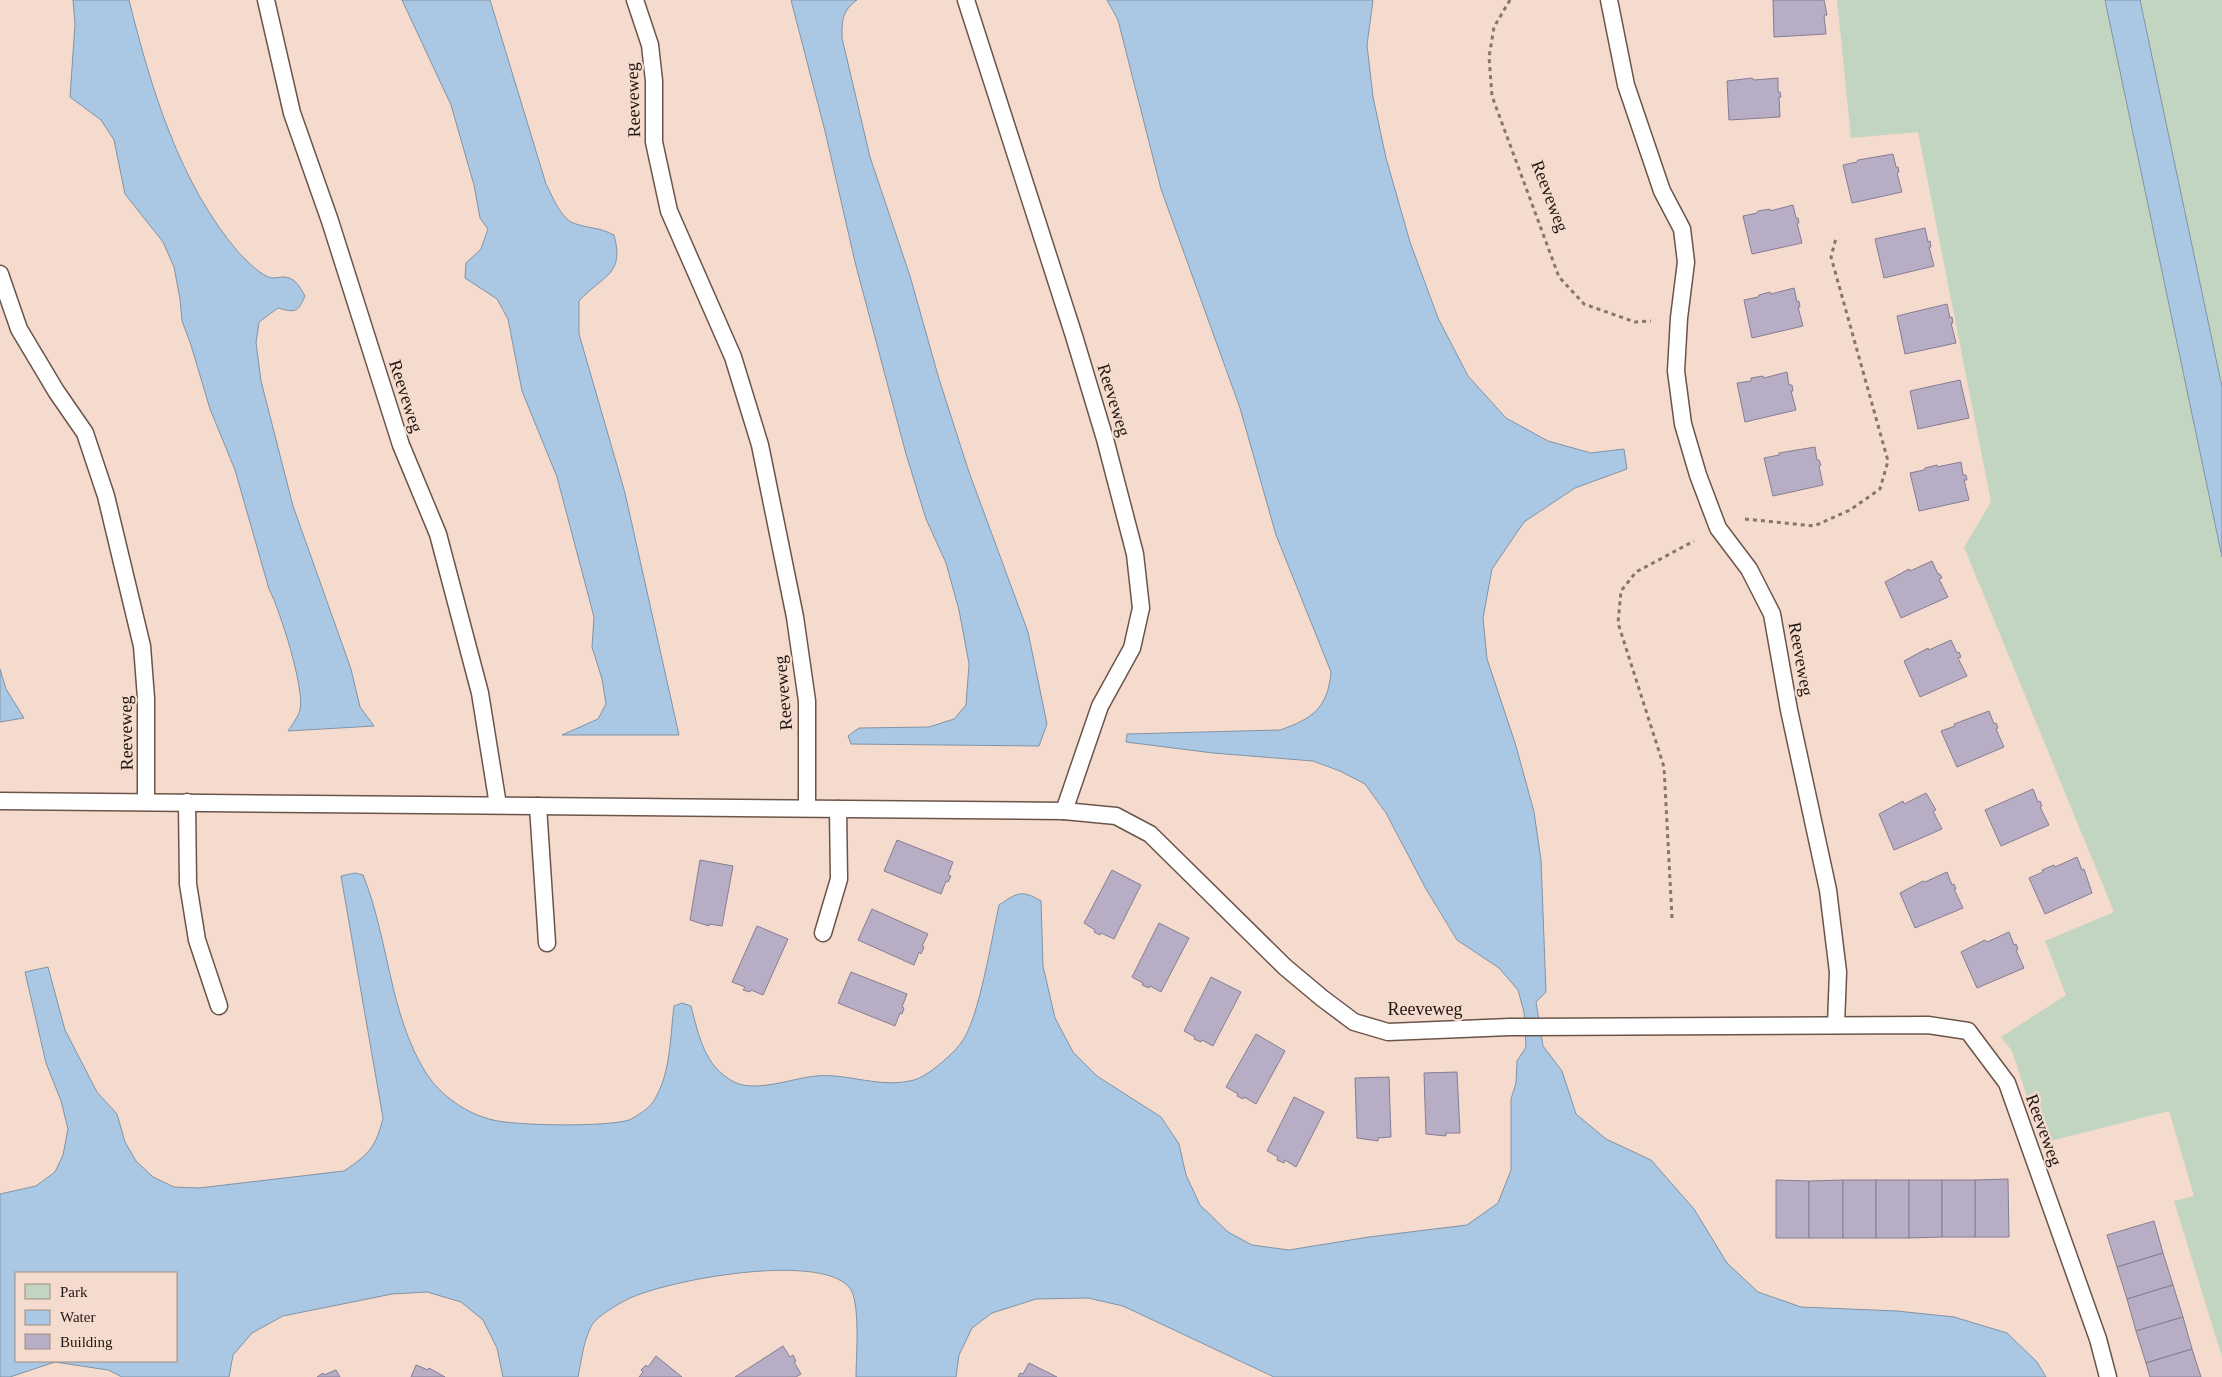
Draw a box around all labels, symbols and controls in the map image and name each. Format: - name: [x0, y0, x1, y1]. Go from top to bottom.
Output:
- street label: Reeveweg: [622, 62, 644, 138]
- street label: Reeveweg: [1527, 157, 1573, 235]
- street label: Reeveweg: [385, 357, 427, 435]
- street label: Reeveweg: [1093, 361, 1135, 439]
- street label: Reeveweg: [1785, 620, 1817, 698]
- street label: Reeveweg: [770, 655, 796, 731]
- street label: Reeveweg: [115, 695, 137, 771]
- street label: Reeveweg: [1388, 999, 1462, 1019]
- street label: Reeveweg: [2022, 1091, 2066, 1169]
- legend: [15, 1272, 178, 1362]
- text: Park: [60, 1284, 88, 1300]
- text: Water: [60, 1309, 95, 1325]
- text: Building: [60, 1334, 113, 1350]

